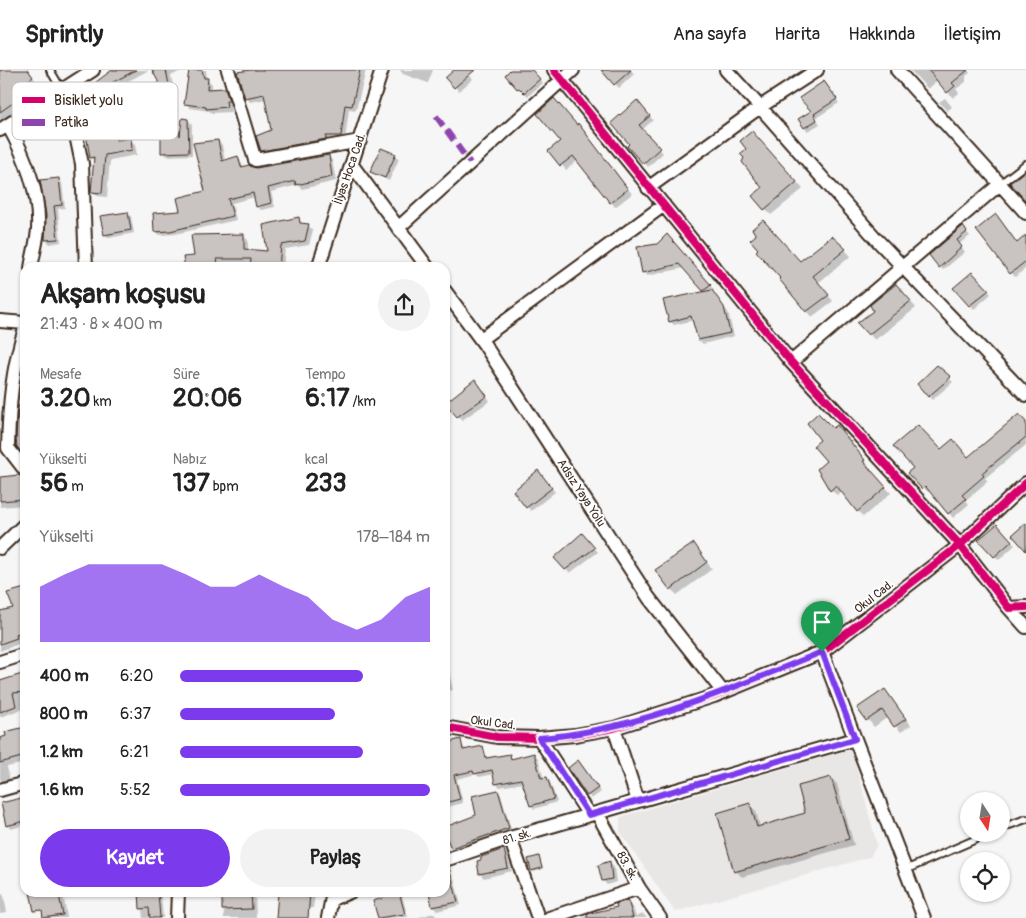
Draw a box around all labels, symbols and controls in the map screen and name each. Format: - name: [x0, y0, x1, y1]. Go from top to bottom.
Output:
- text: Sprintly: [25, 20, 103, 49]
- text: Ana sayfa: [673, 23, 746, 46]
- text: Harita: [774, 23, 820, 46]
- text: Hakkında: [848, 23, 915, 46]
- text: İletişim: [943, 23, 1001, 46]
- legend: [12, 82, 178, 140]
- text: Bisiklet yolu: [54, 92, 123, 109]
- text: Patika: [54, 114, 88, 131]
- street label: İlyas Hoca Cad.: [330, 131, 369, 207]
- text: Akşam koşusu: [40, 277, 206, 312]
- button: share: [378, 279, 430, 331]
- text: 21:43 · 8 × 400 m: [40, 314, 162, 334]
- text: Mesafe: [40, 366, 82, 383]
- text: Süre: [173, 366, 200, 383]
- text: Tempo: [305, 366, 346, 383]
- text: 3.20: [40, 383, 90, 414]
- text: 20:06: [173, 383, 242, 414]
- text: 6:17: [305, 383, 350, 414]
- text: km: [90, 393, 112, 410]
- text: /km: [350, 393, 376, 410]
- text: Yükselti: [40, 451, 87, 468]
- text: Nabız: [173, 451, 207, 468]
- text: kcal: [305, 451, 328, 468]
- street label: Adsız Yaya Yolu: [554, 456, 608, 530]
- text: 56: [40, 468, 68, 499]
- text: 137: [173, 468, 210, 499]
- text: 233: [305, 468, 346, 499]
- text: m: [68, 478, 84, 495]
- text: bpm: [210, 478, 239, 495]
- text: Yükselti: [40, 527, 93, 547]
- text: 178–184 m: [357, 527, 430, 547]
- street label: Okul Cad.: [851, 577, 897, 617]
- pin: [801, 601, 843, 652]
- icon: arrive: [808, 608, 836, 636]
- text: 400 m: [40, 666, 89, 686]
- text: 6:20: [120, 666, 153, 686]
- text: 800 m: [40, 704, 88, 724]
- text: 6:37: [120, 704, 151, 724]
- street label: Okul Cad.: [469, 713, 517, 733]
- text: 1.2 km: [40, 742, 83, 762]
- text: 6:21: [120, 742, 149, 762]
- text: 1.6 km: [40, 780, 83, 800]
- text: 5:52: [120, 780, 151, 800]
- north arrow: [960, 792, 1010, 842]
- map controls: [960, 792, 1010, 902]
- street label: 81. sk.: [501, 826, 533, 848]
- button: Kaydet: [40, 829, 230, 887]
- button: Paylaş: [240, 829, 430, 887]
- street label: 83. sk.: [613, 849, 641, 883]
- button: locate: [960, 852, 1010, 902]

